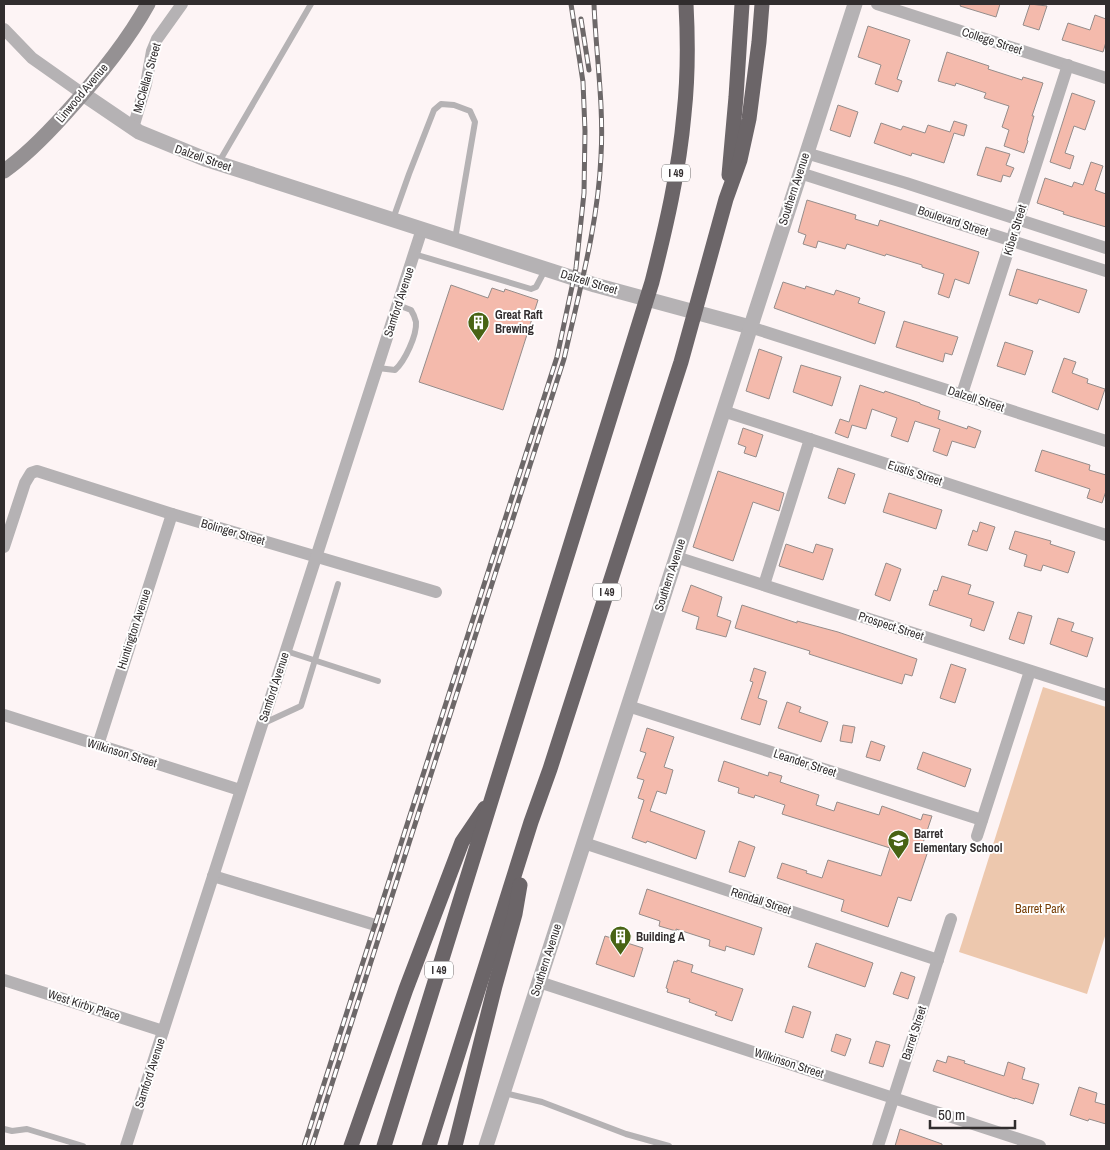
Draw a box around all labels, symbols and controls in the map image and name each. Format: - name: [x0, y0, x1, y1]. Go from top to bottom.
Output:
- street label: College Street: [960, 24, 1024, 58]
- street label: McClellan Street: [129, 41, 165, 115]
- street label: Linwood Avenue: [53, 60, 111, 126]
- street label: Dalzell Street: [173, 141, 234, 175]
- street label: Southern Avenue: [775, 151, 813, 227]
- road number: I 49: [662, 164, 690, 182]
- street label: Boulevard Street: [916, 202, 991, 240]
- street label: Kiber Street: [1000, 202, 1030, 257]
- street label: Samford Avenue: [380, 265, 418, 339]
- street label: Dalzell Street: [559, 266, 620, 298]
- place label: Great Raft Brewing: [495, 307, 543, 337]
- building icon: Great Raft Brewing: [467, 310, 491, 341]
- street label: Dalzell Street: [946, 382, 1007, 416]
- street label: Eustis Street: [886, 457, 945, 489]
- street label: Bolinger Street: [199, 515, 267, 549]
- street label: Southern Avenue: [651, 537, 689, 613]
- road number: I 49: [593, 584, 621, 600]
- street label: Huntington Avenue: [113, 587, 155, 671]
- street label: Prospect Street: [856, 608, 926, 644]
- street label: Samford Avenue: [255, 650, 293, 724]
- street label: Wilkinson Street: [85, 735, 159, 771]
- street label: Leander Street: [772, 745, 839, 781]
- place label: Barret Elementary School: [914, 826, 1003, 856]
- school or university icon: Barret Elementary School: [886, 829, 910, 860]
- street label: Rendall Street: [729, 884, 793, 918]
- park label: Barret Park: [1015, 901, 1065, 917]
- street label: Southern Avenue: [527, 922, 565, 998]
- building icon: Building A: [608, 925, 632, 956]
- place label: Building A: [636, 929, 686, 945]
- road number: I 49: [425, 962, 453, 978]
- street label: West Kirby Place: [46, 986, 122, 1024]
- street label: Barret Street: [898, 1004, 930, 1062]
- street label: Samford Avenue: [131, 1036, 169, 1110]
- street label: Wilkinson Street: [752, 1044, 826, 1082]
- scale bar: [930, 1098, 1015, 1130]
- text: 50 m: [938, 1104, 965, 1125]

